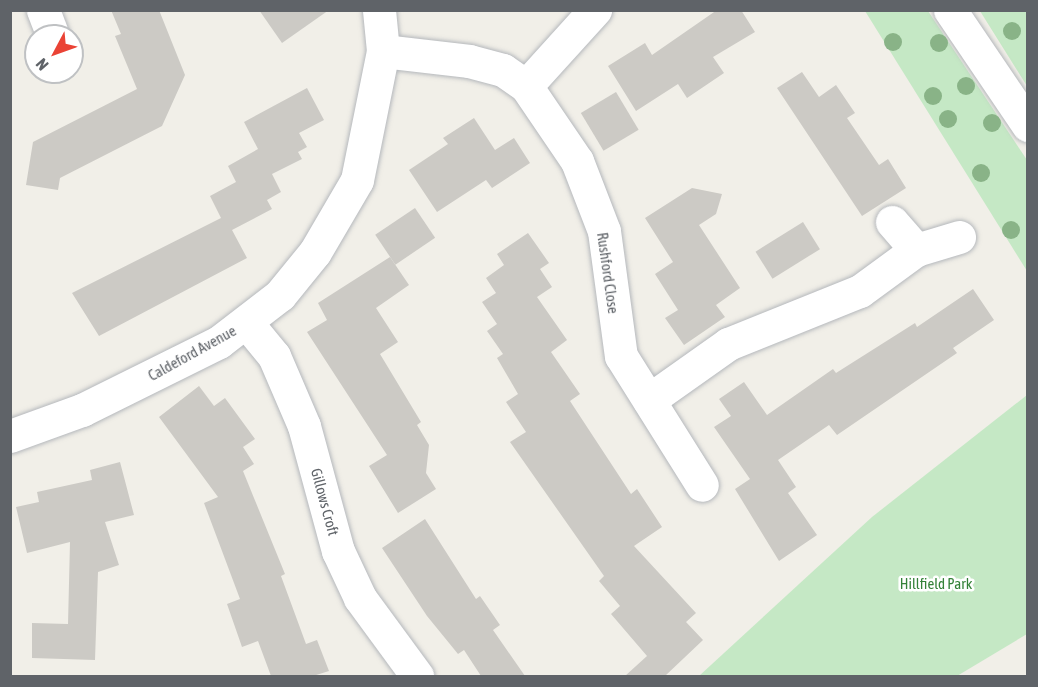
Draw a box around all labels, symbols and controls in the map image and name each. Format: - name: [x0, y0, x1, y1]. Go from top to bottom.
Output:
- north arrow: [24, 24, 84, 84]
- text: N: [32, 55, 52, 74]
- street label: Rushford Close: [593, 231, 623, 315]
- street label: Caldeford Avenue: [145, 321, 239, 385]
- street label: Gillows Croft: [307, 466, 343, 538]
- park label: Hillfield Park: [900, 575, 972, 593]

